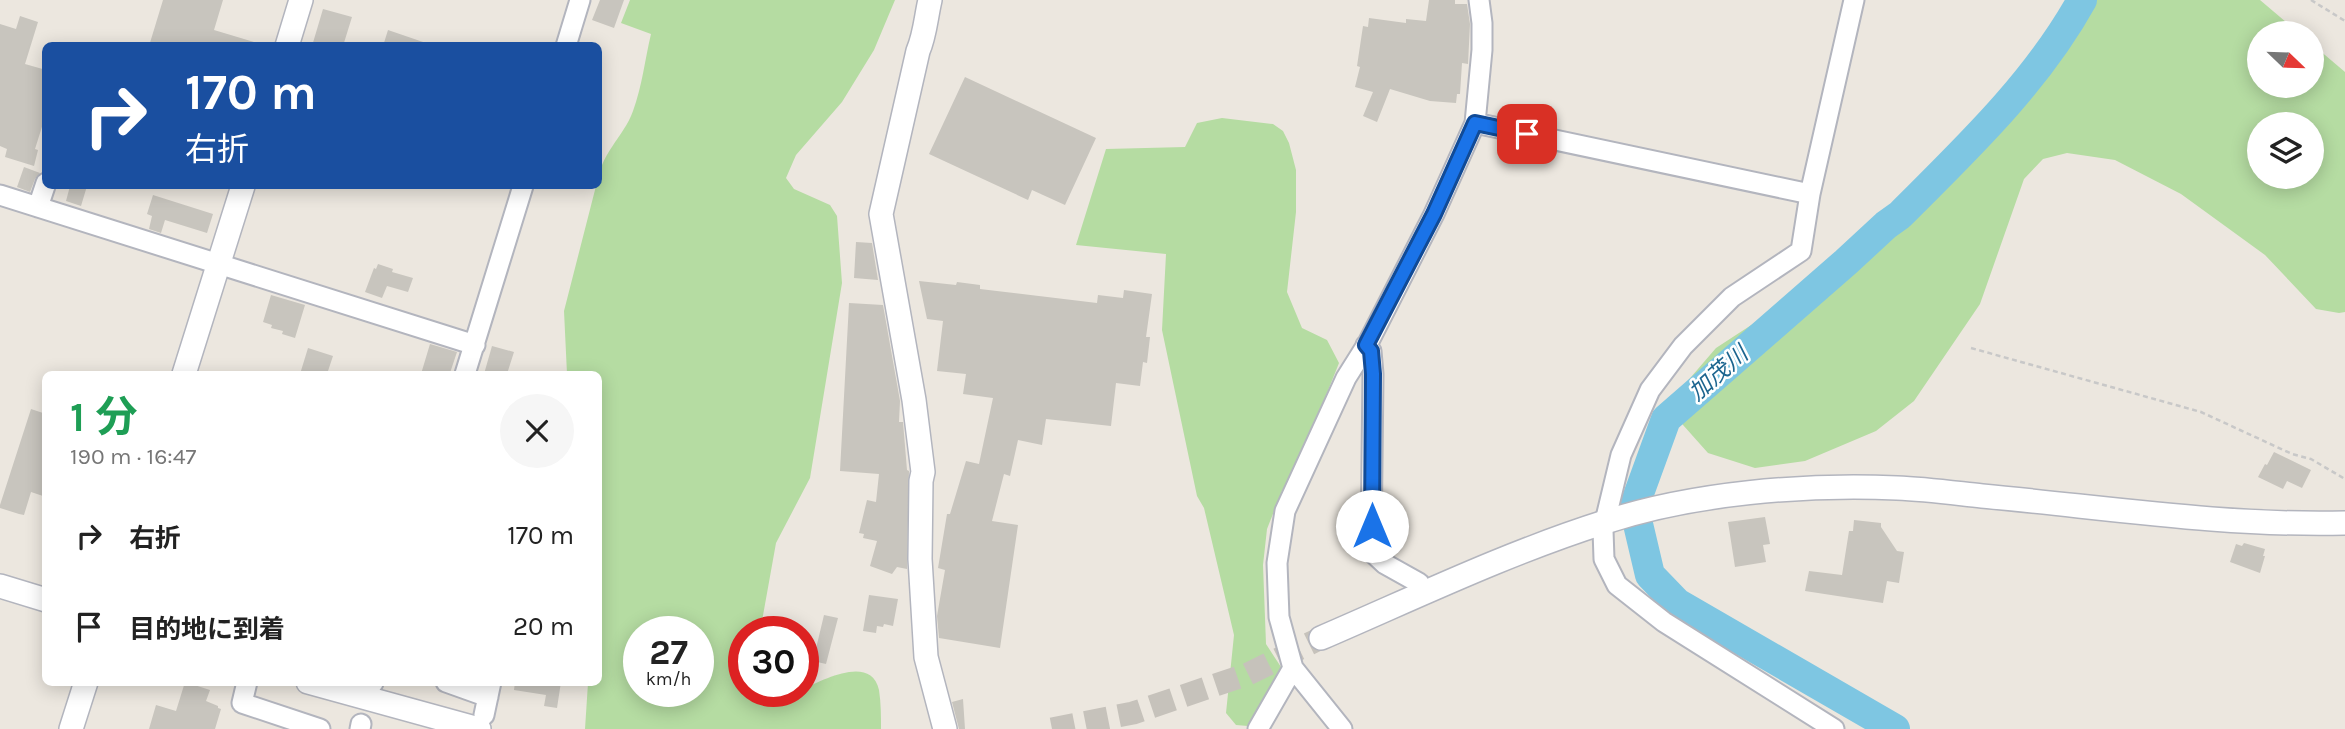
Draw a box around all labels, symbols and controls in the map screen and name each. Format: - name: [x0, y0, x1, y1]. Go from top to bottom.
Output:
- north arrow: [2247, 21, 2324, 98]
- map controls: [2247, 21, 2324, 189]
- text: 170 m: [185, 64, 317, 121]
- icon: right: [70, 70, 161, 161]
- pin: [1497, 104, 1557, 164]
- button: layers: [2247, 112, 2324, 189]
- icon: arrive: [1508, 115, 1546, 153]
- text: 右折: [185, 131, 249, 168]
- water label: 加茂川: [1683, 339, 1755, 406]
- text: 1 分: [70, 392, 138, 442]
- button: close: [500, 394, 574, 468]
- text: 190 m · 16:47: [70, 443, 196, 470]
- position arrow: [1335, 489, 1409, 563]
- icon: right: [70, 517, 108, 555]
- text: 170 m: [507, 520, 574, 551]
- text: 右折: [129, 523, 181, 554]
- icon: arrive: [70, 608, 108, 646]
- text: 20 m: [513, 611, 574, 642]
- text: 目的地に到着: [129, 614, 285, 645]
- speed limit sign: 30: [728, 616, 819, 707]
- text: 27: [649, 632, 688, 673]
- text: km/h: [646, 668, 691, 690]

